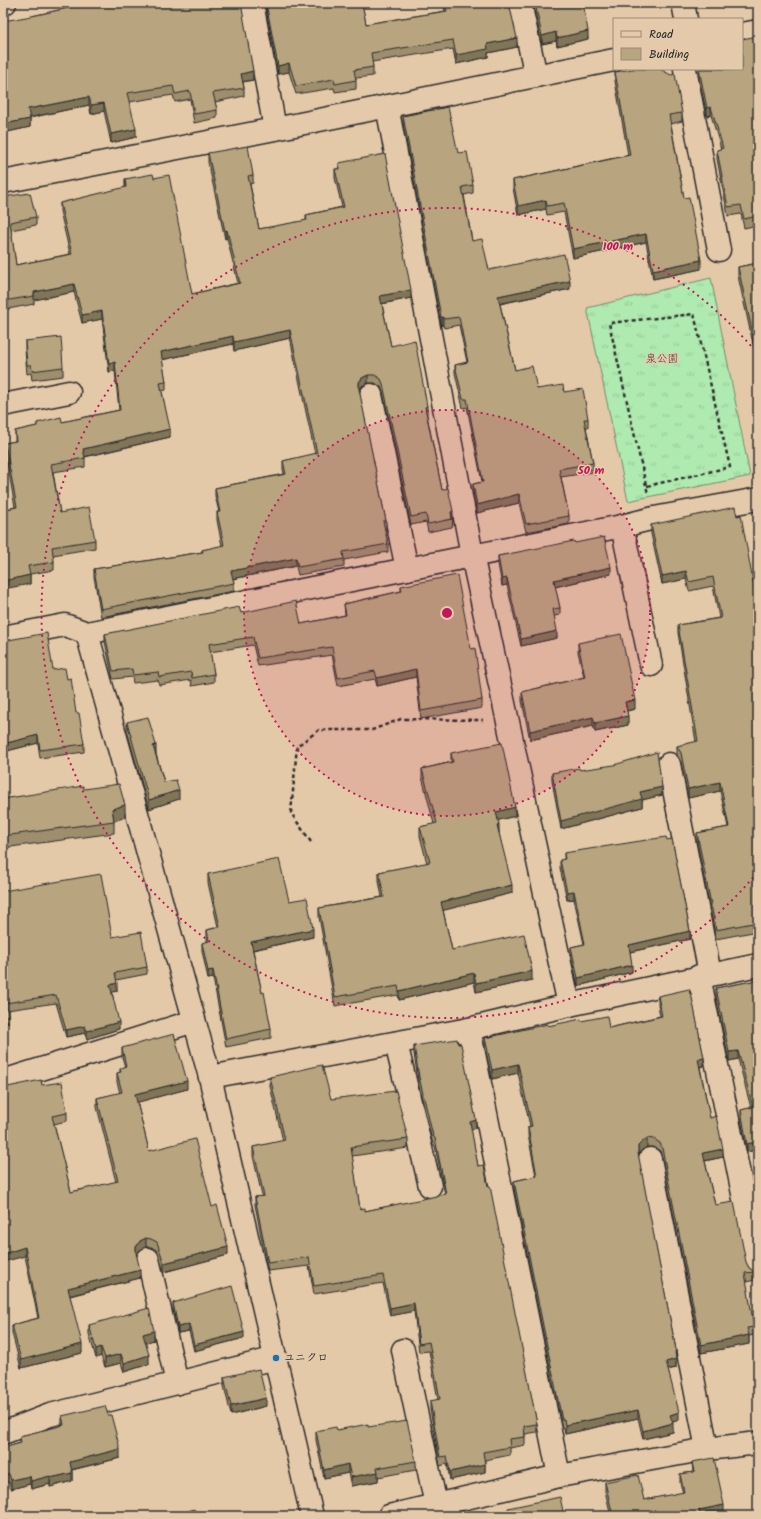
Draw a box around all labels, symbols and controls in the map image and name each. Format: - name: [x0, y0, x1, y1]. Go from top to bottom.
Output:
- legend: [613, 18, 743, 70]
- text: Road: [649, 25, 674, 44]
- text: Building: [649, 45, 689, 64]
- text: 100 m: [603, 237, 633, 256]
- park label: 泉公園: [646, 350, 679, 368]
- text: 50 m: [577, 461, 605, 480]
- centre of rings: [440, 606, 454, 620]
- place label: ユニクロ: [284, 1349, 328, 1367]
- marker: ユニクロ: [271, 1353, 281, 1363]

